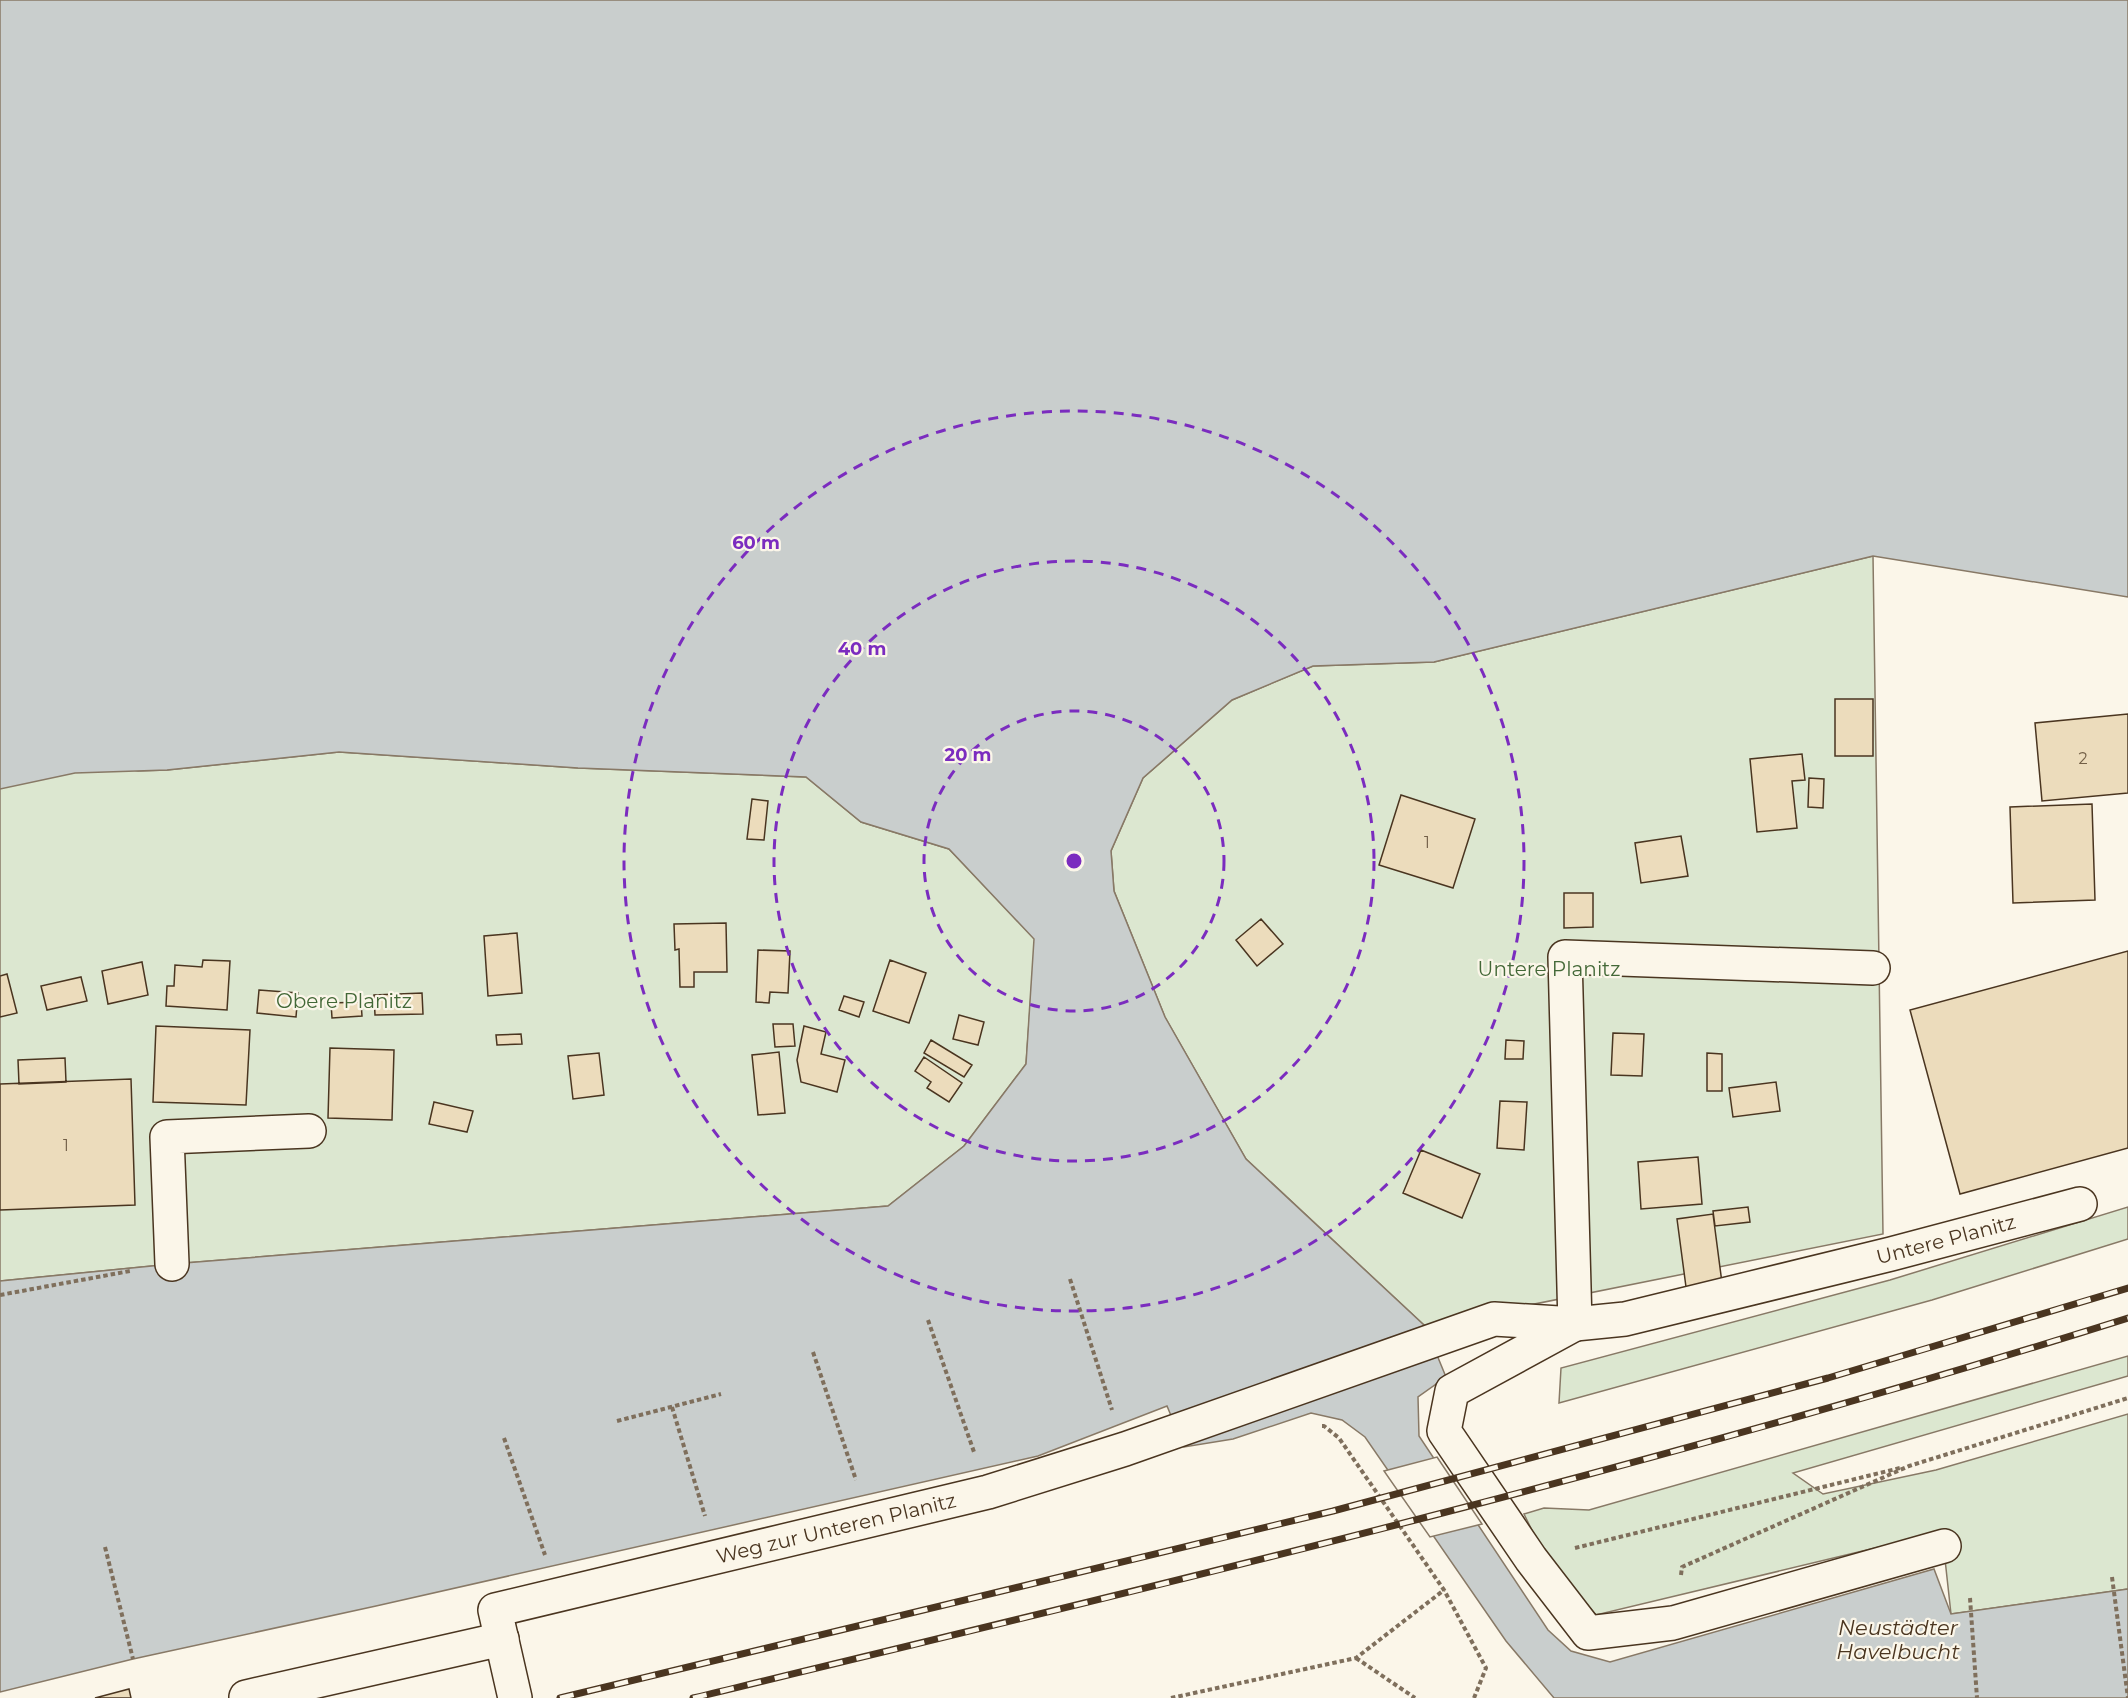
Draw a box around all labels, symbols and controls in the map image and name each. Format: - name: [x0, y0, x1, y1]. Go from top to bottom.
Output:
- text: 60 m: [732, 532, 780, 554]
- text: 40 m: [838, 638, 886, 660]
- text: 20 m: [945, 744, 991, 766]
- house number: 2: [2078, 749, 2088, 768]
- house number: 1: [1424, 833, 1430, 852]
- centre of rings: [1064, 851, 1084, 871]
- park label: Untere Planitz: [1478, 957, 1620, 981]
- park label: Obere Planitz: [276, 989, 412, 1013]
- house number: 1: [63, 1136, 69, 1155]
- street label: Untere Planitz: [1874, 1210, 2018, 1269]
- street label: Weg zur Unteren Planitz: [714, 1488, 958, 1569]
- water label: Neustädter Havelbucht: [1836, 1615, 1960, 1664]

